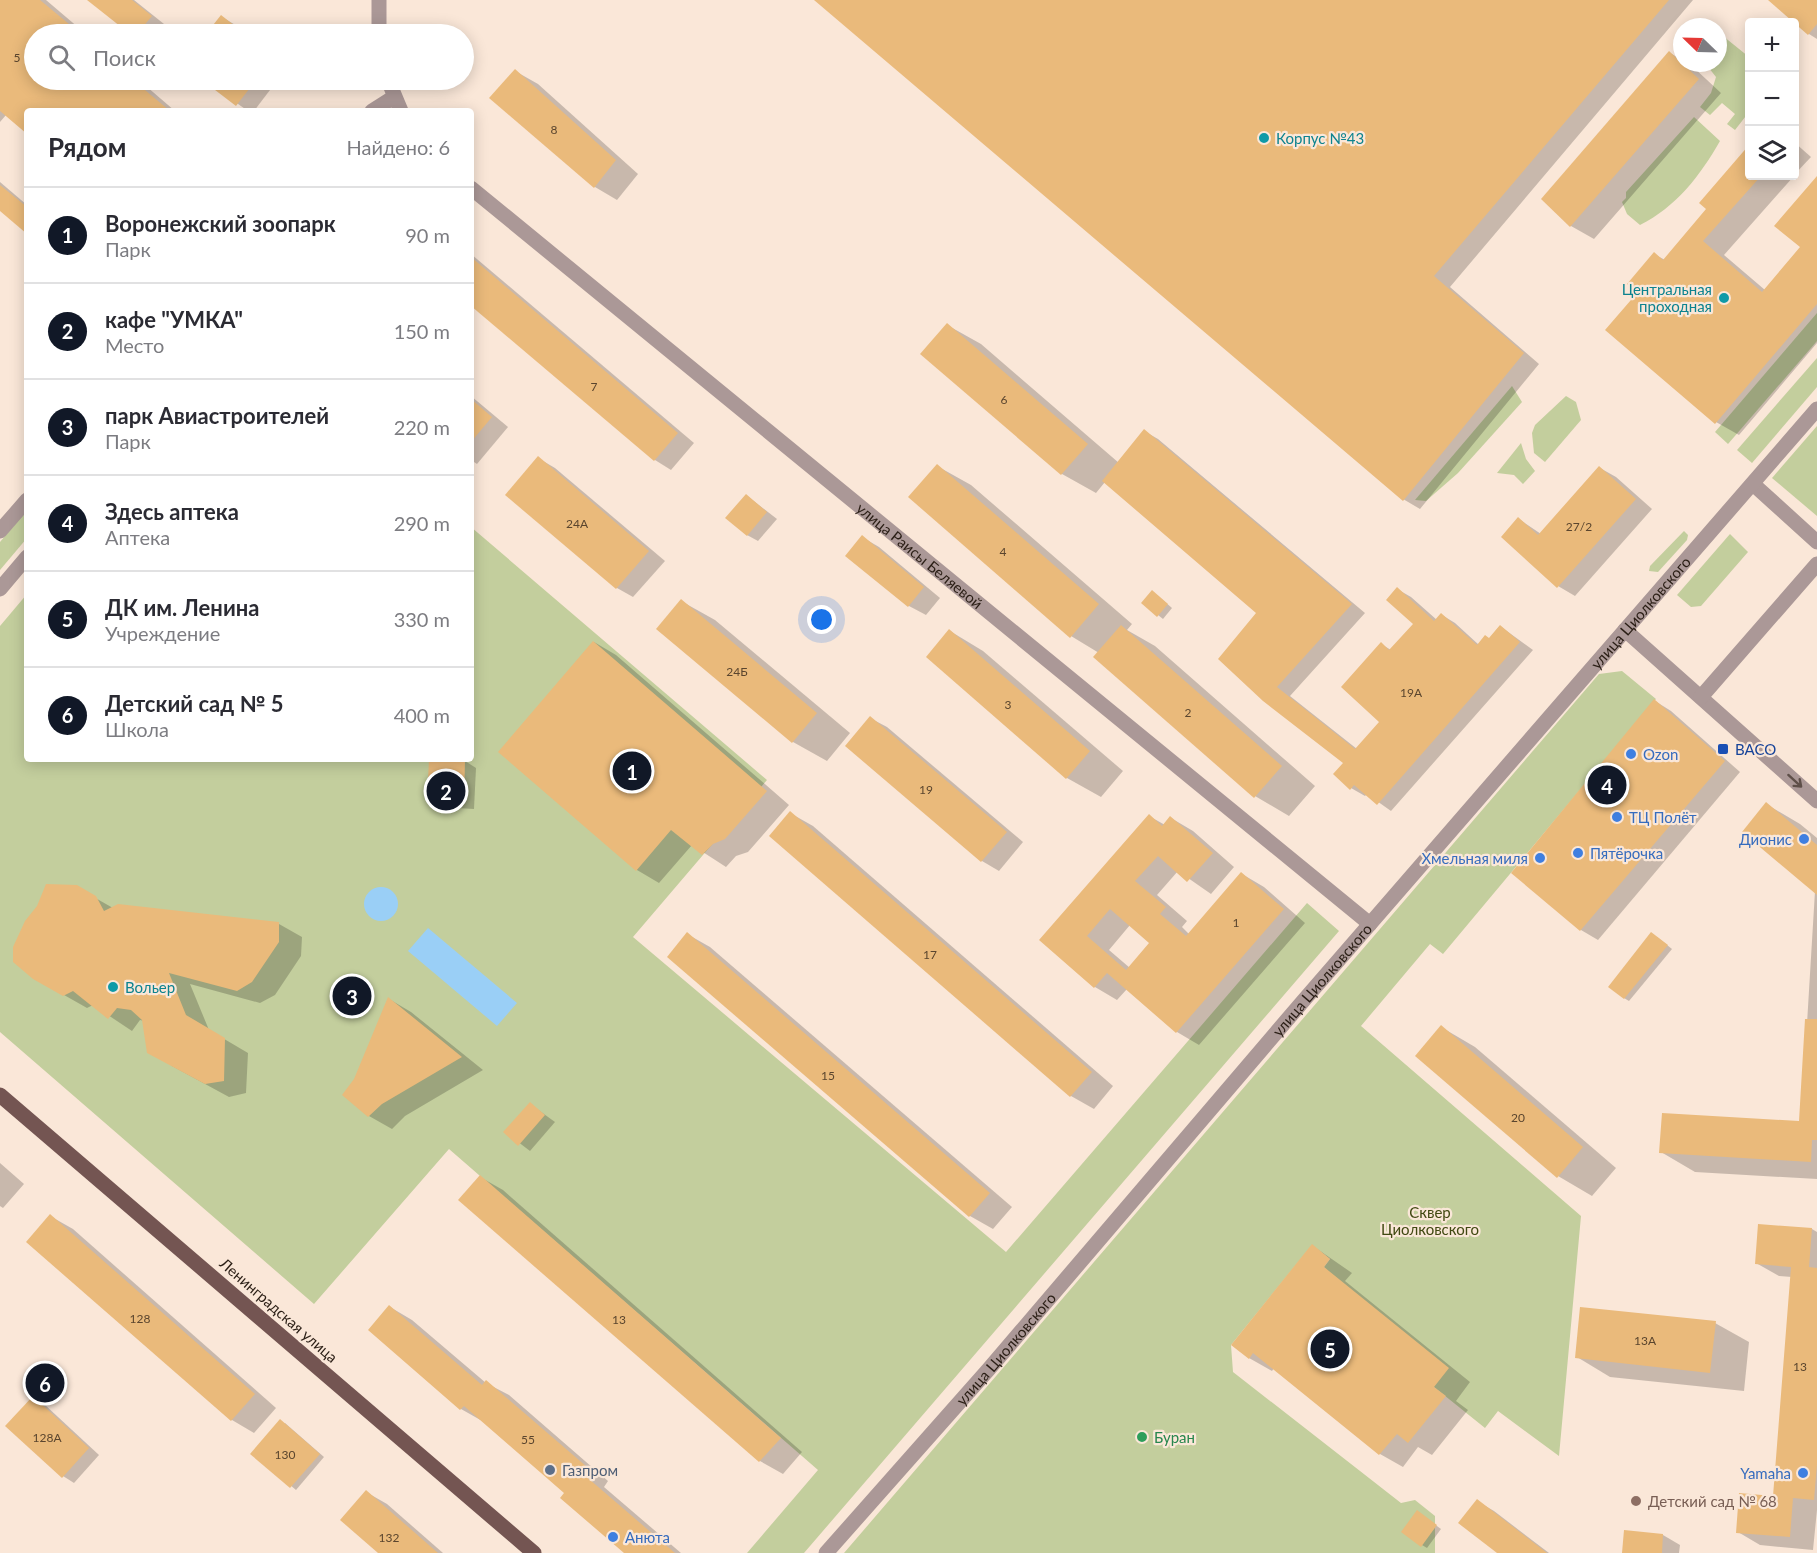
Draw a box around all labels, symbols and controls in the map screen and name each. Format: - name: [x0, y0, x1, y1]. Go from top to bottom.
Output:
- north arrow: [1673, 18, 1727, 72]
- map controls: [1745, 18, 1799, 180]
- button: +: [1745, 18, 1799, 72]
- search box: [24, 24, 474, 90]
- icon: search: [45, 41, 78, 74]
- text: Поиск: [93, 44, 156, 71]
- house number: 5: [14, 50, 21, 65]
- button: −: [1745, 72, 1799, 126]
- house number: 8: [551, 122, 558, 137]
- button: layers: [1745, 126, 1799, 180]
- place label: Корпус №43: [1276, 129, 1364, 147]
- text: Рядом: [48, 131, 126, 163]
- marker: Корпус №43: [1257, 131, 1271, 145]
- text: Найдено: 6: [347, 135, 450, 159]
- text: Воронежский зоопарк: [105, 210, 336, 237]
- text: 1: [62, 223, 73, 247]
- text: 90 m: [405, 223, 450, 247]
- text: Парк: [105, 237, 151, 261]
- place label: Центральная проходная: [1622, 280, 1712, 315]
- marker: Центральная проходная: [1717, 291, 1731, 305]
- text: кафе "УМКА": [105, 306, 243, 333]
- text: 2: [62, 319, 73, 343]
- text: 150 m: [394, 319, 450, 343]
- text: Место: [105, 333, 164, 357]
- house number: 7: [591, 379, 598, 394]
- house number: 6: [1001, 392, 1008, 407]
- text: парк Авиастроителей: [105, 402, 329, 429]
- text: 3: [62, 415, 73, 439]
- text: 220 m: [394, 415, 450, 439]
- text: Парк: [105, 429, 151, 453]
- text: Здесь аптека: [105, 498, 239, 525]
- street label: улица Раисы Беляевой: [853, 499, 986, 612]
- text: 4: [62, 511, 73, 535]
- text: 290 m: [394, 511, 450, 535]
- house number: 24А: [566, 516, 589, 531]
- house number: 27/2: [1566, 519, 1592, 534]
- text: Аптека: [105, 525, 170, 549]
- house number: 4: [1000, 544, 1007, 559]
- street label: улица Циолковского: [1587, 553, 1694, 673]
- text: ДК им. Ленина: [105, 594, 259, 621]
- your location: [807, 605, 836, 634]
- text: 5: [62, 607, 73, 631]
- text: 330 m: [394, 607, 450, 631]
- text: Учреждение: [105, 621, 220, 645]
- house number: 24Б: [726, 664, 748, 679]
- house number: 19А: [1400, 685, 1423, 700]
- text: Детский сад № 5: [105, 690, 283, 717]
- house number: 3: [1005, 697, 1012, 712]
- text: 6: [62, 703, 73, 727]
- text: 400 m: [394, 703, 450, 727]
- house number: 2: [1185, 705, 1192, 720]
- text: Школа: [105, 717, 169, 741]
- place label: ВАСО: [1735, 740, 1776, 758]
- marker: ВАСО: [1716, 742, 1730, 756]
- place label: Ozon: [1643, 745, 1678, 763]
- marker: Ozon: [1624, 747, 1638, 761]
- pin: 1: [612, 748, 652, 794]
- pin: 4: [1588, 762, 1626, 808]
- pin: 2: [426, 768, 466, 814]
- one-way arrow: [1787, 774, 1802, 788]
- house number: 19: [919, 782, 933, 797]
- place label: ТЦ Полёт: [1629, 808, 1697, 826]
- marker: ТЦ Полёт: [1610, 810, 1624, 824]
- place label: Дионис: [1739, 830, 1792, 848]
- marker: Дионис: [1797, 832, 1811, 846]
- place label: Пятёрочка: [1590, 844, 1663, 862]
- marker: Пятёрочка: [1571, 846, 1585, 860]
- place label: Хмельная миля: [1421, 849, 1528, 867]
- marker: Хмельная миля: [1533, 851, 1547, 865]
- house number: 1: [1233, 915, 1240, 930]
- street label: улица Циолковского: [1268, 920, 1375, 1040]
- house number: 17: [923, 947, 937, 962]
- pin: 3: [332, 974, 372, 1018]
- place label: Вольер: [125, 978, 175, 996]
- marker: Вольер: [106, 980, 120, 994]
- house number: 15: [821, 1068, 835, 1083]
- house number: 20: [1511, 1110, 1525, 1125]
- park label: Сквер Циолковского: [1381, 1203, 1479, 1238]
- street label: Ленинградская улица: [216, 1253, 341, 1366]
- street label: улица Циолковского: [952, 1289, 1059, 1409]
- house number: 128: [130, 1311, 150, 1326]
- house number: 13: [612, 1312, 626, 1327]
- pin: 5: [1310, 1326, 1350, 1372]
- house number: 13А: [1634, 1333, 1657, 1348]
- house number: 13: [1793, 1359, 1807, 1374]
- pin: 6: [26, 1360, 64, 1406]
- place label: Буран: [1154, 1428, 1195, 1446]
- house number: 128А: [33, 1430, 62, 1445]
- marker: Буран: [1135, 1430, 1149, 1444]
- house number: 55: [521, 1432, 535, 1447]
- house number: 130: [275, 1447, 295, 1462]
- place label: Газпром: [562, 1461, 618, 1479]
- marker: Газпром: [543, 1463, 557, 1477]
- place label: Yamaha: [1740, 1464, 1791, 1482]
- marker: Yamaha: [1796, 1466, 1810, 1480]
- place label: Детский сад № 68: [1648, 1492, 1777, 1510]
- marker: Детский сад № 68: [1629, 1494, 1643, 1508]
- place label: Анюта: [625, 1528, 670, 1546]
- house number: 132: [379, 1530, 399, 1545]
- marker: Анюта: [606, 1530, 620, 1544]

